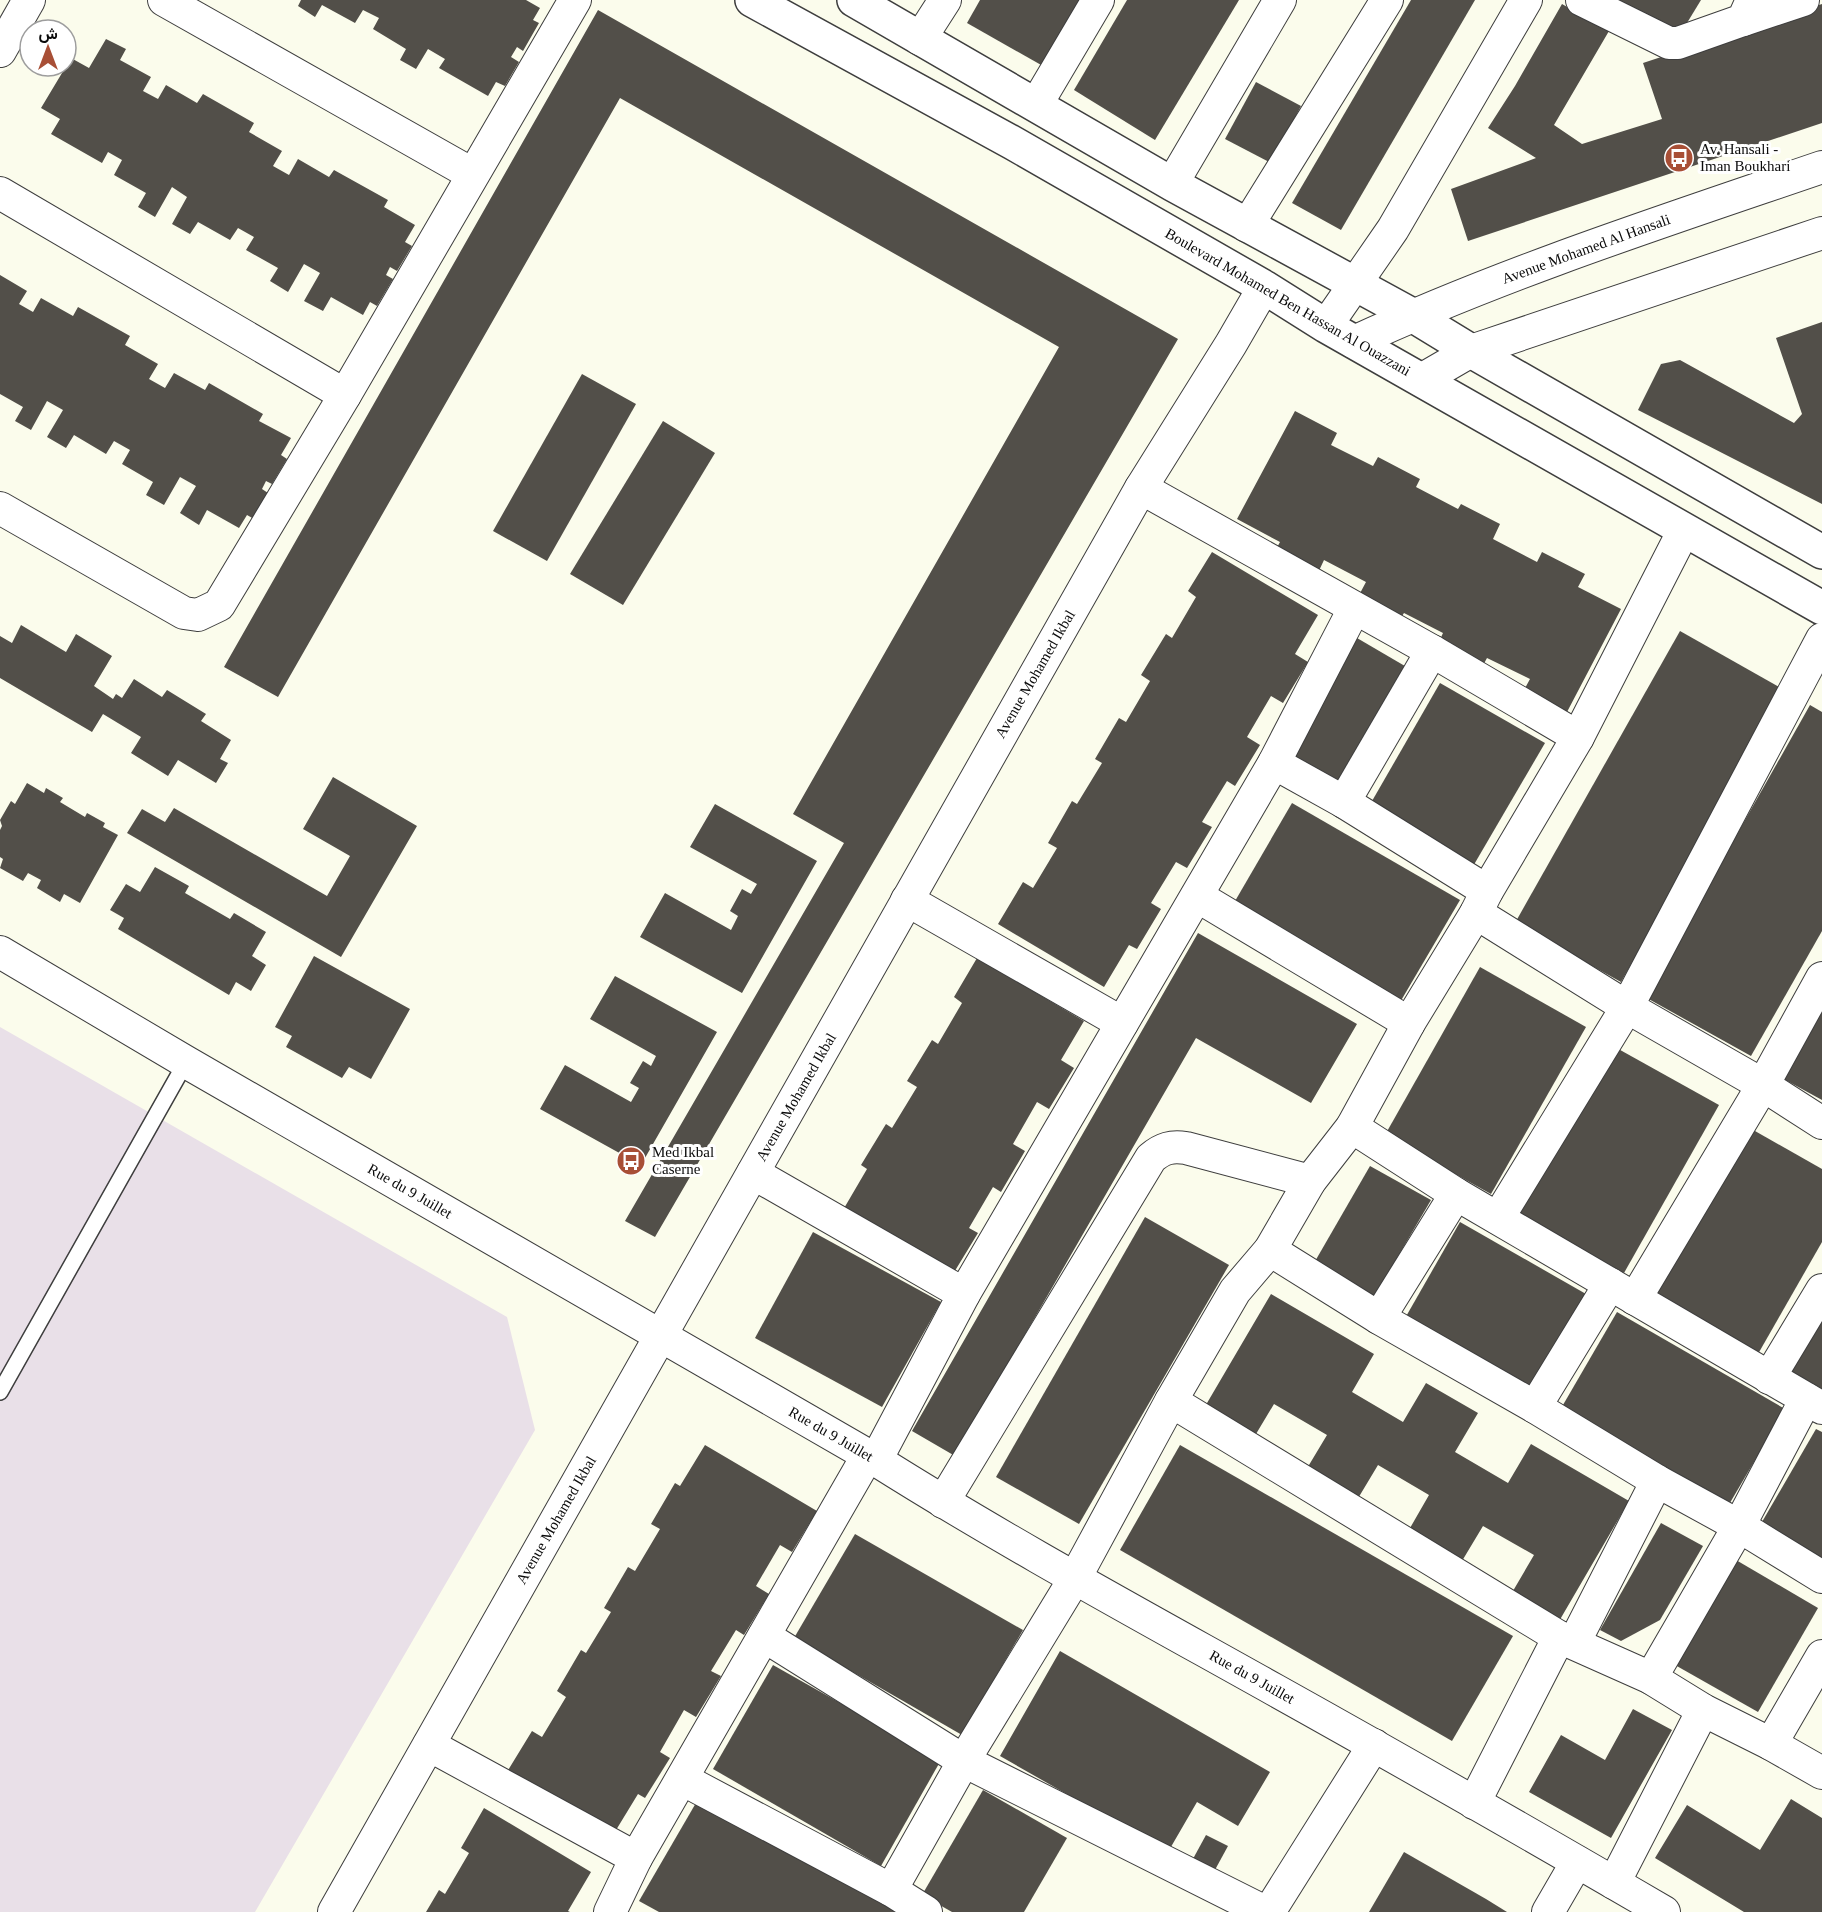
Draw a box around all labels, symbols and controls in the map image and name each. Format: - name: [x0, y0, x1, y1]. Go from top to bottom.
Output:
- north arrow: [18, 18, 78, 78]
- text: ش: [38, 25, 58, 43]
- place label: Av. Hansali - Iman Boukhari: [1700, 141, 1790, 174]
- bus stop icon: Av. Hansali - Iman Boukhari: [1663, 142, 1695, 174]
- street label: Avenue Mohamed Al Hansali: [1500, 211, 1672, 287]
- street label: Boulevard Mohamed Ben Hassan Al Ouazzani: [1163, 225, 1413, 379]
- street label: Avenue Mohamed Ikbal: [992, 607, 1078, 741]
- street label: Avenue Mohamed Ikbal: [753, 1030, 839, 1164]
- place label: Med Ikbal Caserne: [652, 1144, 714, 1177]
- bus stop icon: Med Ikbal Caserne: [615, 1145, 647, 1177]
- street label: Rue du 9 Juillet: [365, 1160, 456, 1222]
- street label: Rue du 9 Juillet: [786, 1403, 877, 1465]
- street label: Avenue Mohamed Ikbal: [513, 1453, 599, 1587]
- street label: Rue du 9 Juillet: [1207, 1647, 1298, 1707]

